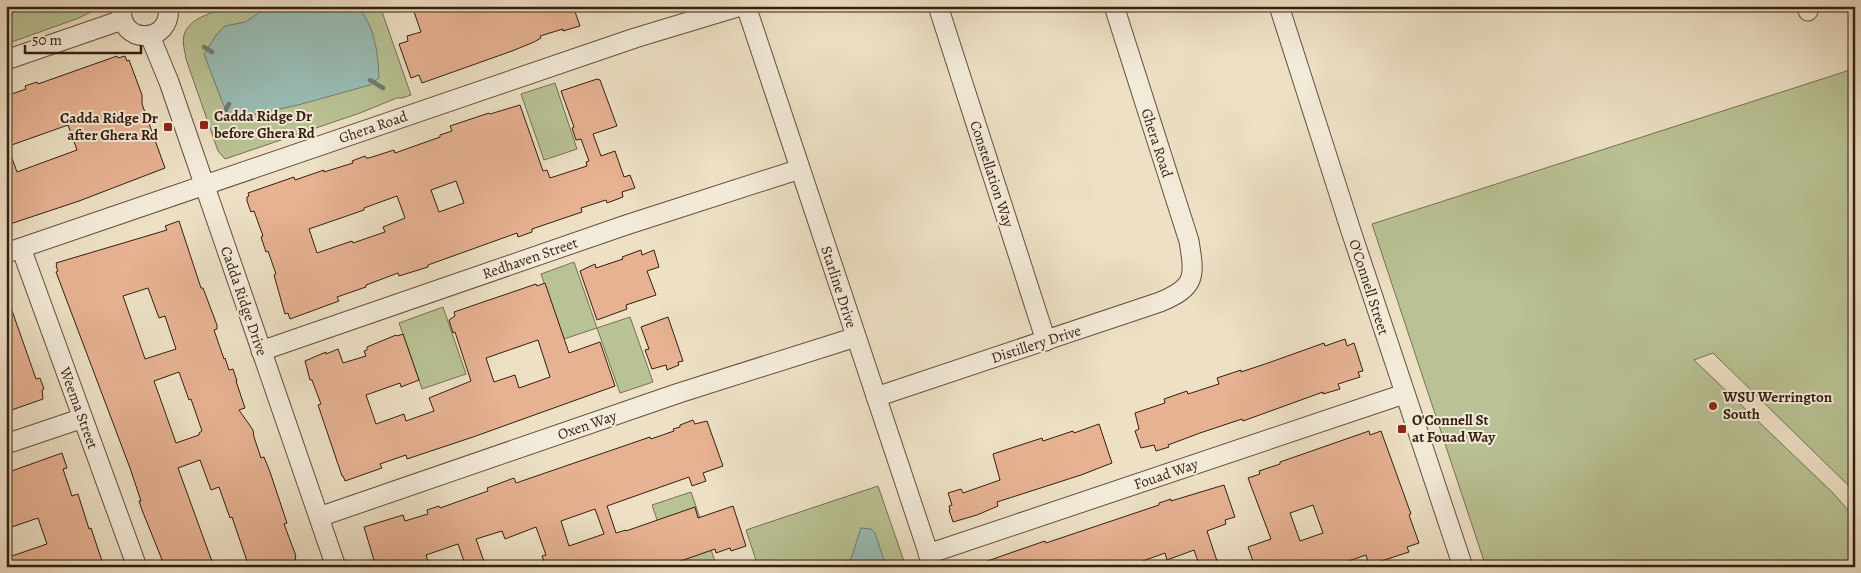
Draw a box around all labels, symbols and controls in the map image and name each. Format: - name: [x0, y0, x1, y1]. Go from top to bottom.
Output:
- scale bar: [25, 22, 141, 54]
- text: 50 m: [32, 30, 62, 50]
- place label: Cadda Ridge Dr before Ghera Rd: [213, 106, 316, 143]
- street label: Ghera Road: [336, 106, 411, 148]
- street label: Ghera Road: [1136, 106, 1178, 181]
- place label: Cadda Ridge Dr after Ghera Rd: [60, 108, 159, 145]
- street label: Constellation Way: [965, 118, 1019, 230]
- marker: Cadda Ridge Dr before Ghera Rd: [198, 119, 210, 131]
- marker: Cadda Ridge Dr after Ghera Rd: [162, 121, 174, 133]
- street label: Redhaven Street: [480, 232, 580, 284]
- street label: O'Connell Street: [1344, 237, 1394, 337]
- street label: Starline Drive: [816, 243, 862, 331]
- street label: Cadda Ridge Drive: [216, 244, 272, 359]
- street label: Distillery Drive: [989, 320, 1084, 368]
- street label: Weema Street: [55, 363, 103, 452]
- place label: WSU Werrington South: [1722, 387, 1833, 424]
- marker: WSU Werrington South: [1707, 400, 1719, 412]
- street label: Oxen Way: [555, 405, 620, 444]
- place label: O'Connell St at Fouad Way: [1412, 410, 1496, 447]
- marker: O'Connell St at Fouad Way: [1396, 423, 1408, 435]
- street label: Fouad Way: [1131, 454, 1201, 494]

